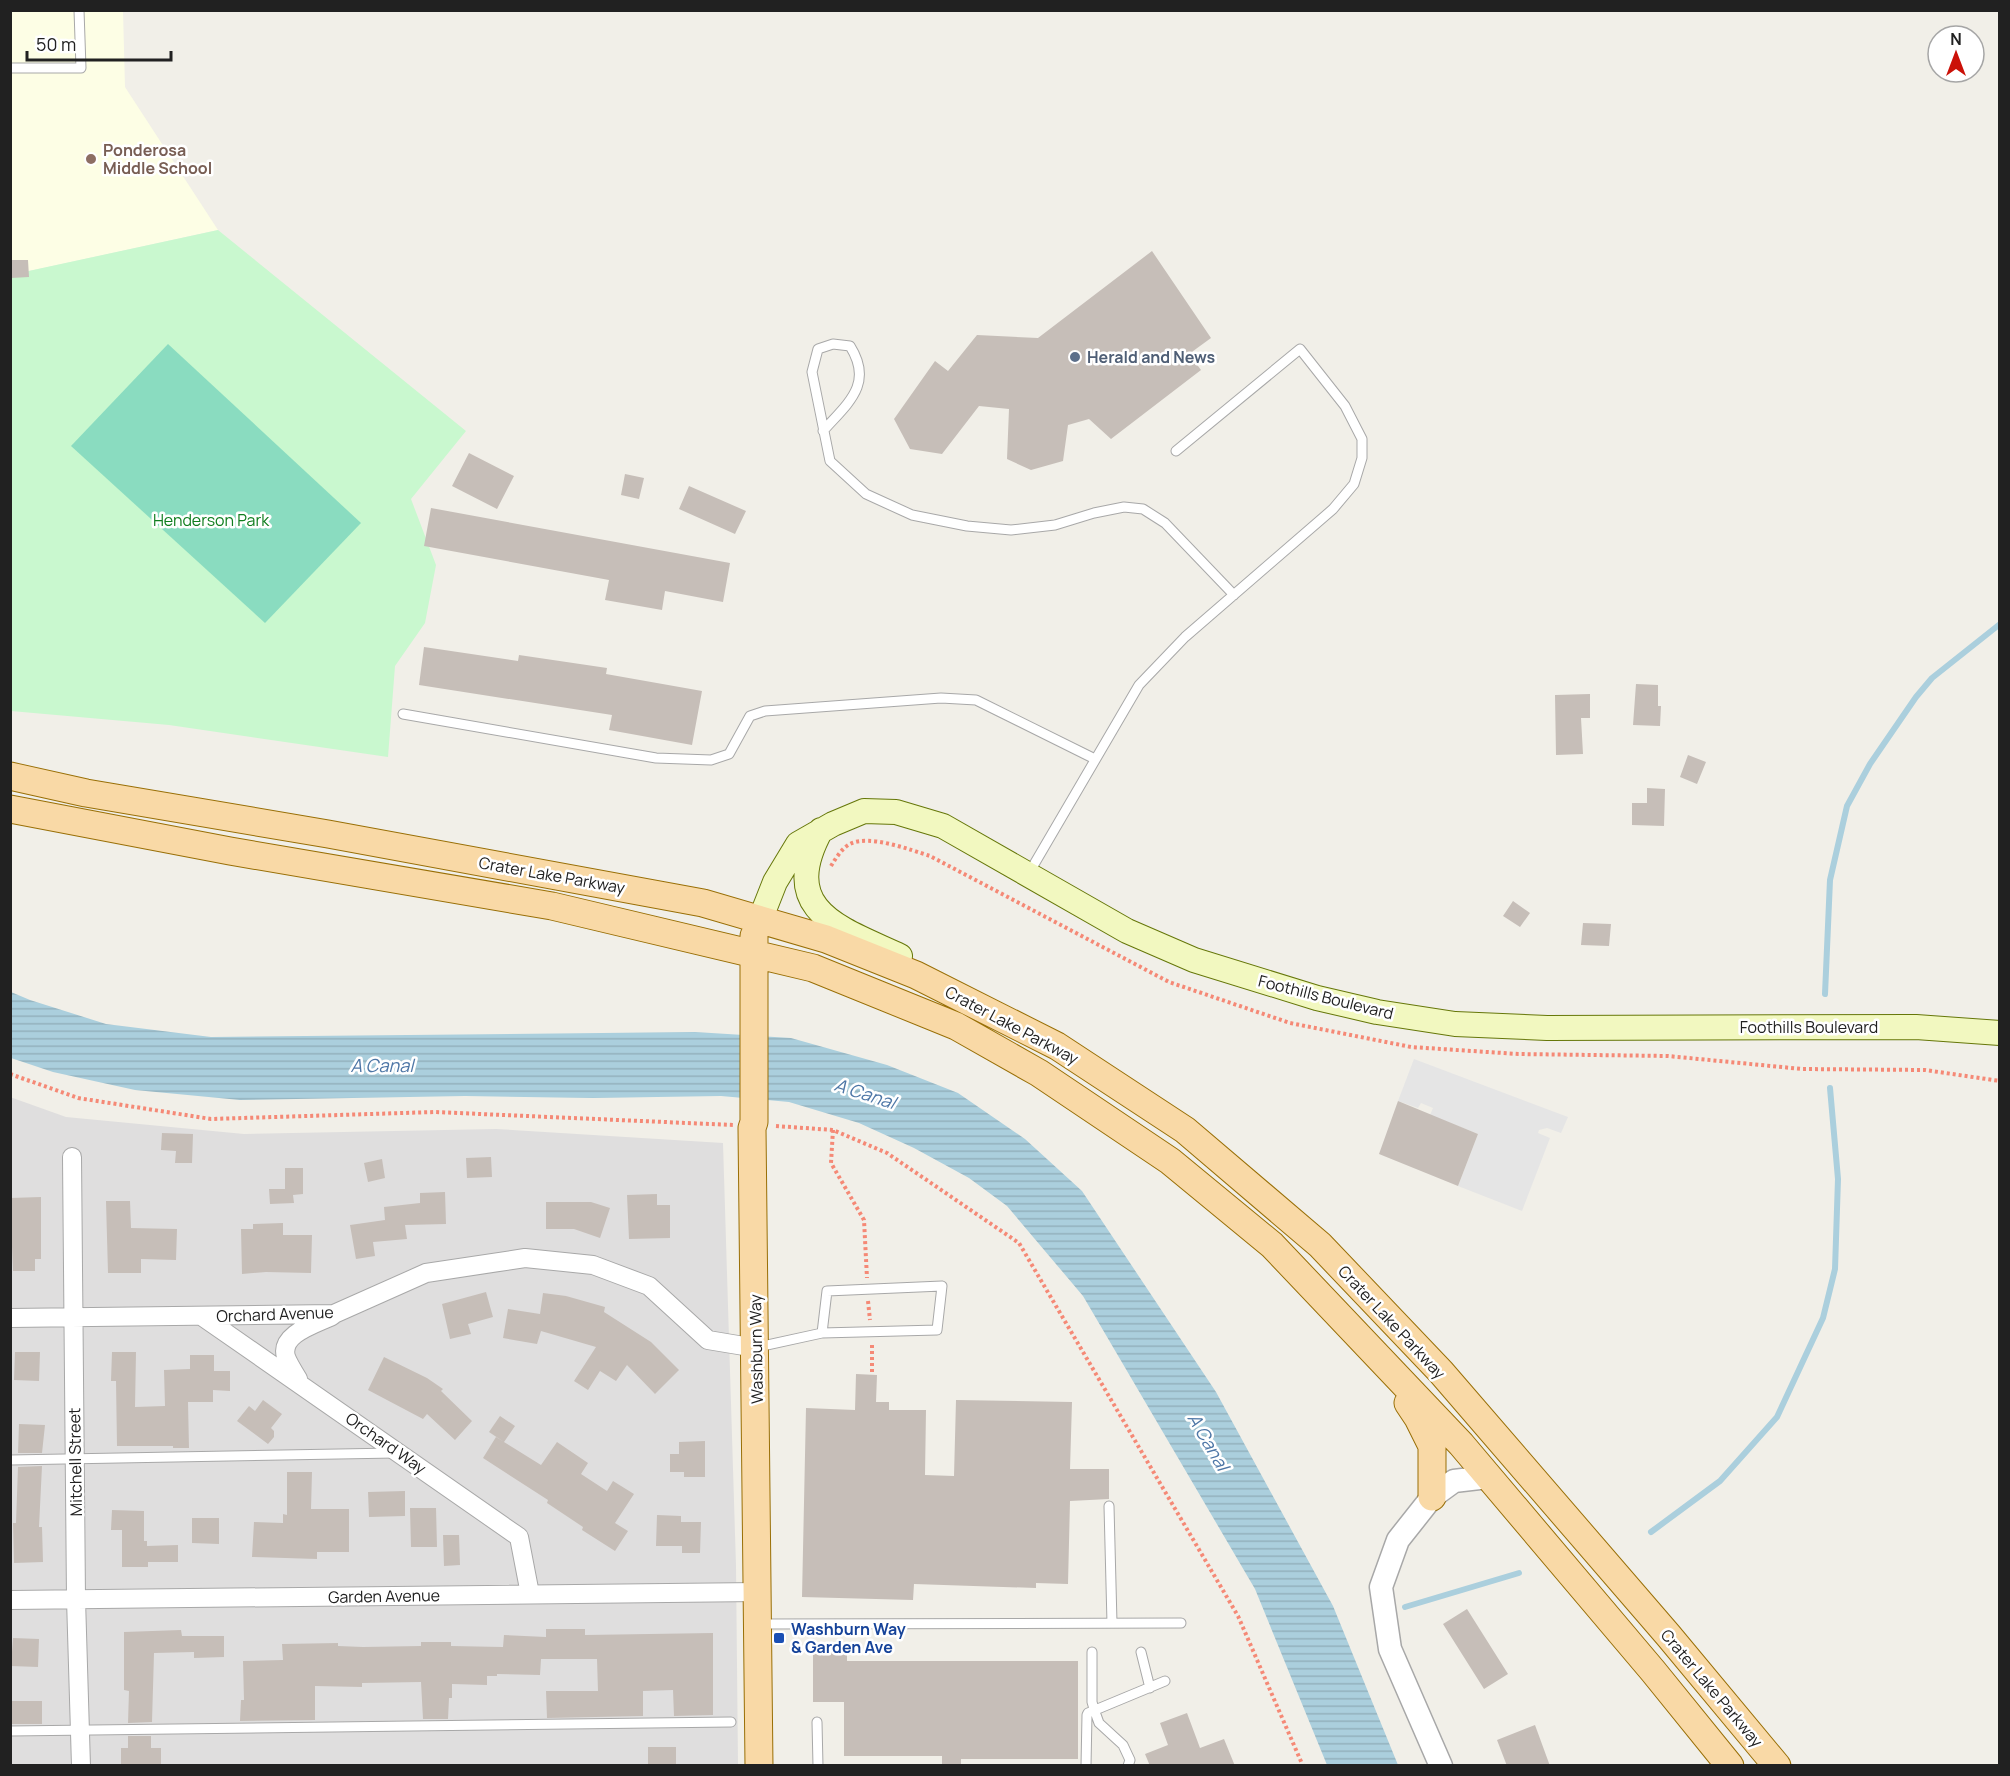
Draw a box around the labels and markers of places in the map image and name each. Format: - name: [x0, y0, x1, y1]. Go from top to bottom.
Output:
- place label: Ponderosa Middle School: [103, 139, 212, 179]
- marker: Ponderosa Middle School: [84, 152, 98, 166]
- place label: Herald and News: [1087, 346, 1216, 368]
- marker: Herald and News: [1068, 350, 1082, 364]
- place label: Washburn Way & Garden Ave: [791, 1618, 906, 1658]
- marker: Washburn Way & Garden Ave: [772, 1631, 786, 1645]

